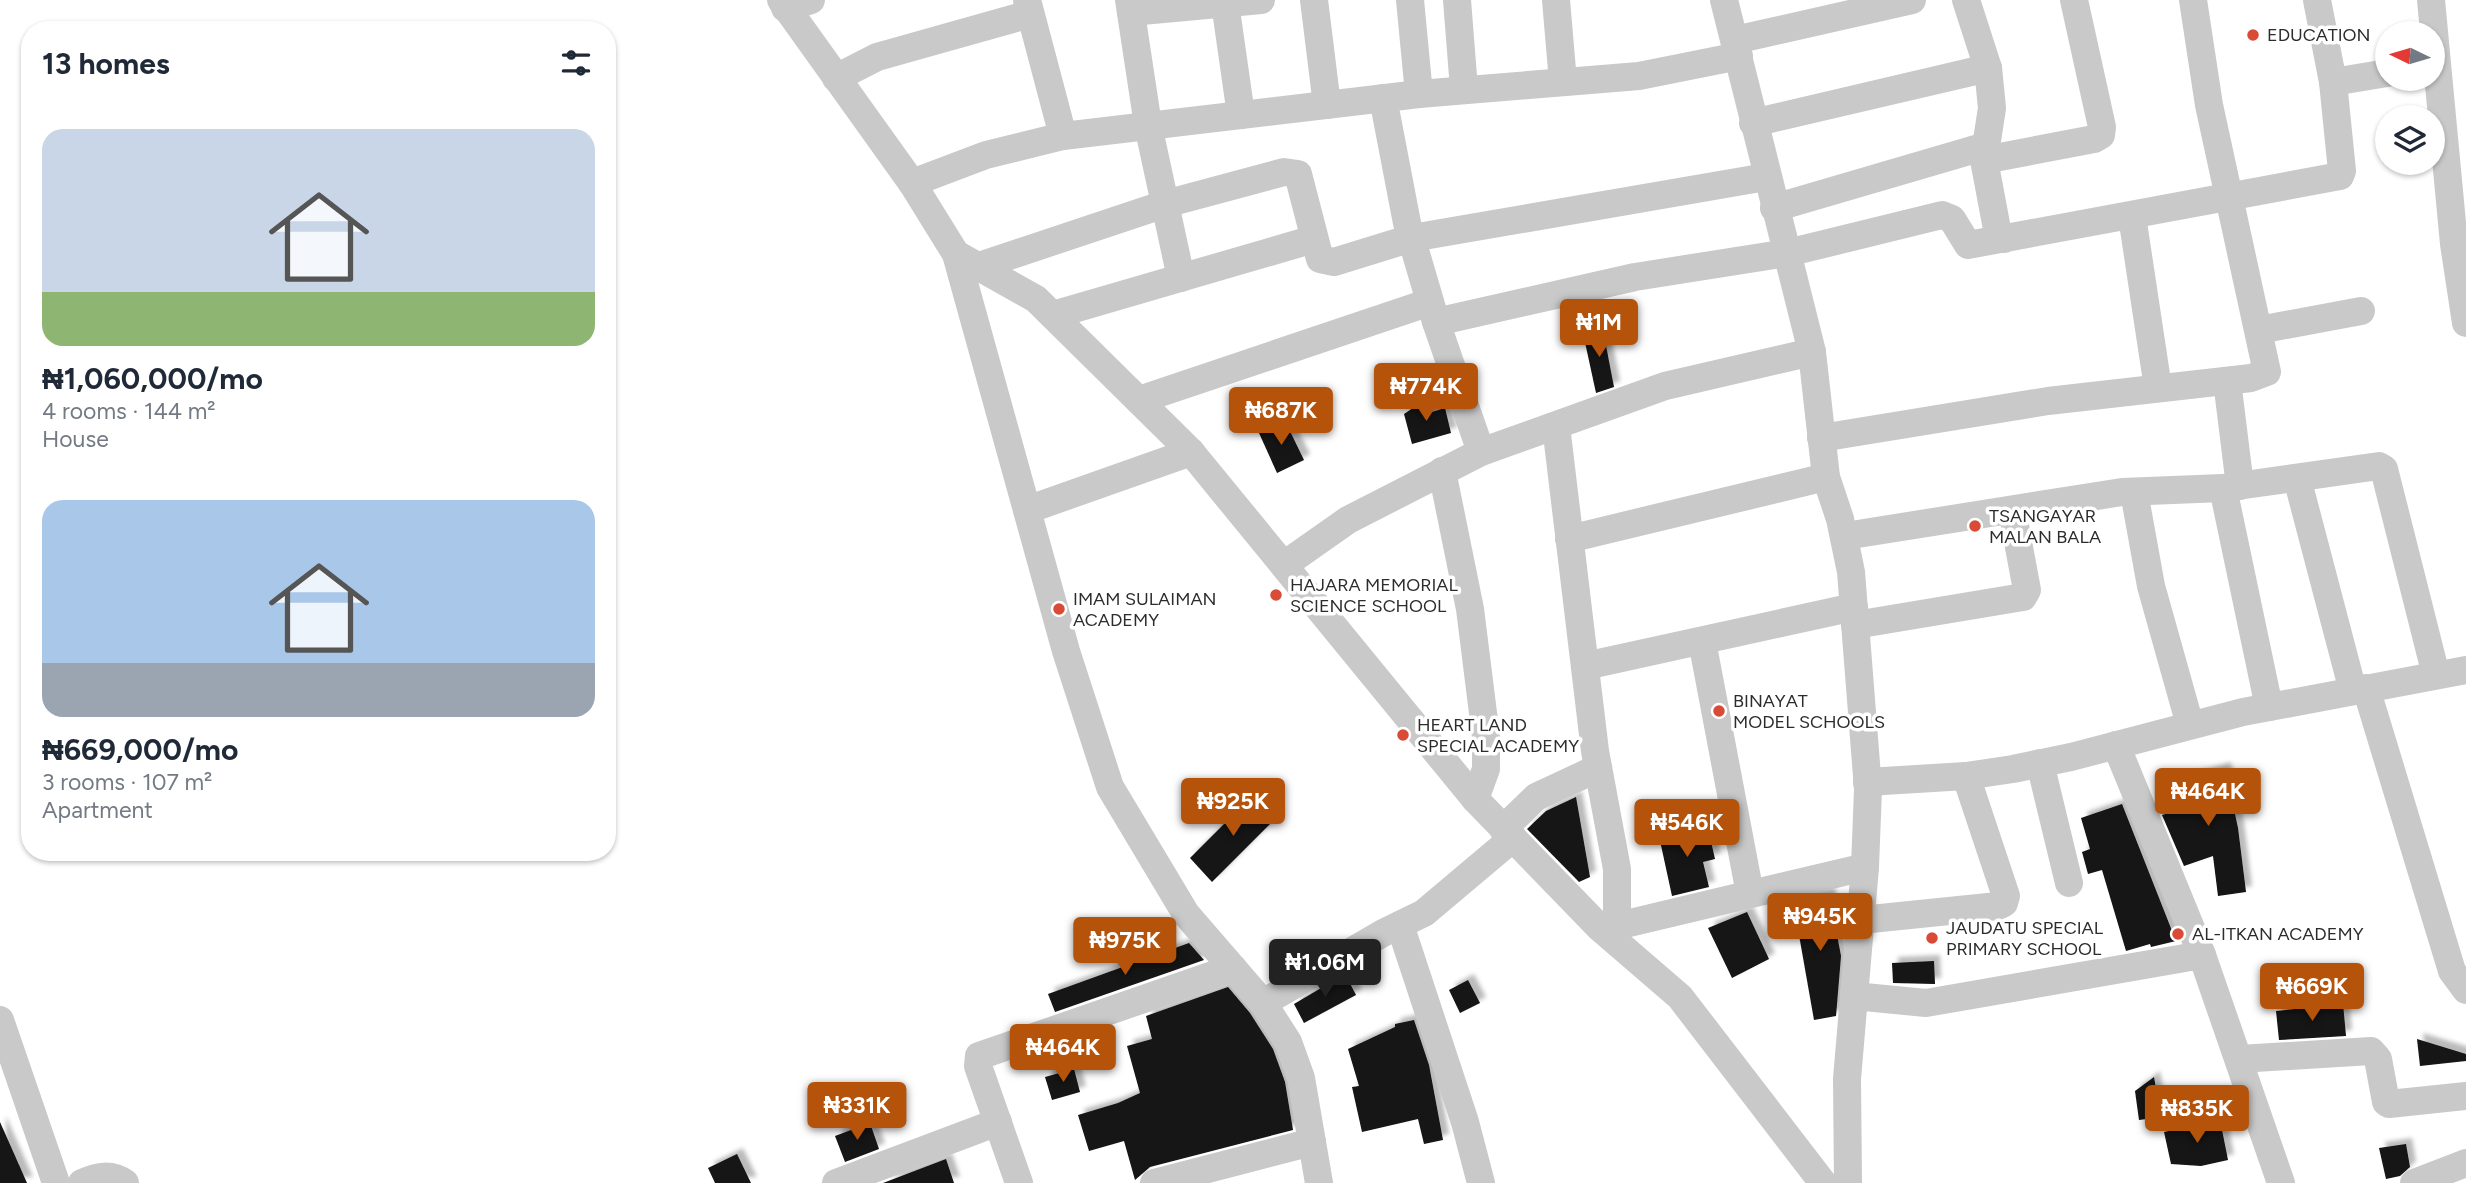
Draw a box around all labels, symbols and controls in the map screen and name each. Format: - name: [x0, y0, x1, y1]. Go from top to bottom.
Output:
- north arrow: [2375, 21, 2445, 91]
- map controls: [2375, 21, 2445, 175]
- place label: EDUCATION: [2267, 24, 2370, 46]
- marker: EDUCATION: [2245, 27, 2261, 43]
- icon: filters: [557, 44, 595, 82]
- text: 13 homes: [42, 45, 170, 82]
- button: layers: [2375, 105, 2445, 175]
- icon: home: [256, 174, 382, 300]
- pin: ₦1M: [1565, 300, 1633, 359]
- text: ₦1M: [1576, 308, 1622, 336]
- text: ₦1,060,000/mo: [42, 360, 263, 397]
- pin: ₦774K: [1377, 364, 1475, 423]
- text: ₦774K: [1390, 372, 1462, 400]
- pin: ₦687K: [1232, 388, 1330, 447]
- text: ₦687K: [1245, 396, 1317, 424]
- text: 4 rooms · 144 m²: [42, 397, 216, 425]
- text: House: [42, 425, 109, 453]
- place label: TSANGAYAR MALAN BALA: [1989, 505, 2101, 548]
- marker: TSANGAYAR MALAN BALA: [1967, 518, 1983, 534]
- icon: home: [256, 545, 382, 671]
- place label: HAJARA MEMORIAL SCIENCE SCHOOL: [1290, 574, 1459, 617]
- marker: HAJARA MEMORIAL SCIENCE SCHOOL: [1268, 587, 1284, 603]
- place label: IMAM SULAIMAN ACADEMY: [1073, 588, 1217, 631]
- marker: IMAM SULAIMAN ACADEMY: [1051, 601, 1067, 617]
- place label: BINAYAT MODEL SCHOOLS: [1733, 690, 1885, 733]
- marker: BINAYAT MODEL SCHOOLS: [1711, 703, 1727, 719]
- place label: HEART LAND SPECIAL ACADEMY: [1417, 714, 1579, 757]
- marker: HEART LAND SPECIAL ACADEMY: [1395, 727, 1411, 743]
- text: ₦669,000/mo: [42, 731, 238, 768]
- text: 3 rooms · 107 m²: [42, 768, 212, 796]
- pin: ₦464K: [2159, 768, 2257, 828]
- text: ₦464K: [2171, 777, 2245, 805]
- pin: ₦925K: [1184, 778, 1282, 838]
- text: ₦925K: [1197, 787, 1269, 815]
- text: Apartment: [42, 796, 153, 824]
- pin: ₦546K: [1638, 800, 1736, 859]
- text: ₦546K: [1650, 808, 1724, 836]
- pin: ₦945K: [1771, 894, 1869, 953]
- text: ₦945K: [1783, 902, 1857, 930]
- place label: JAUDATU SPECIAL PRIMARY SCHOOL: [1946, 917, 2104, 960]
- pin: ₦975K: [1076, 918, 1174, 977]
- place label: AL-ITKAN ACADEMY: [2192, 923, 2364, 945]
- text: ₦975K: [1089, 926, 1161, 954]
- marker: AL-ITKAN ACADEMY: [2170, 926, 2186, 942]
- marker: JAUDATU SPECIAL PRIMARY SCHOOL: [1924, 930, 1940, 946]
- pin: ₦1.06M: [1268, 940, 1382, 999]
- text: ₦1.06M: [1285, 948, 1365, 976]
- pin: ₦669K: [2263, 964, 2361, 1023]
- text: ₦669K: [2276, 972, 2348, 1000]
- pin: ₦464K: [1014, 1024, 1112, 1084]
- text: ₦464K: [1026, 1033, 1100, 1061]
- pin: ₦331K: [808, 1082, 906, 1142]
- pin: ₦835K: [2148, 1086, 2246, 1145]
- text: ₦331K: [823, 1091, 891, 1119]
- text: ₦835K: [2161, 1094, 2233, 1122]

